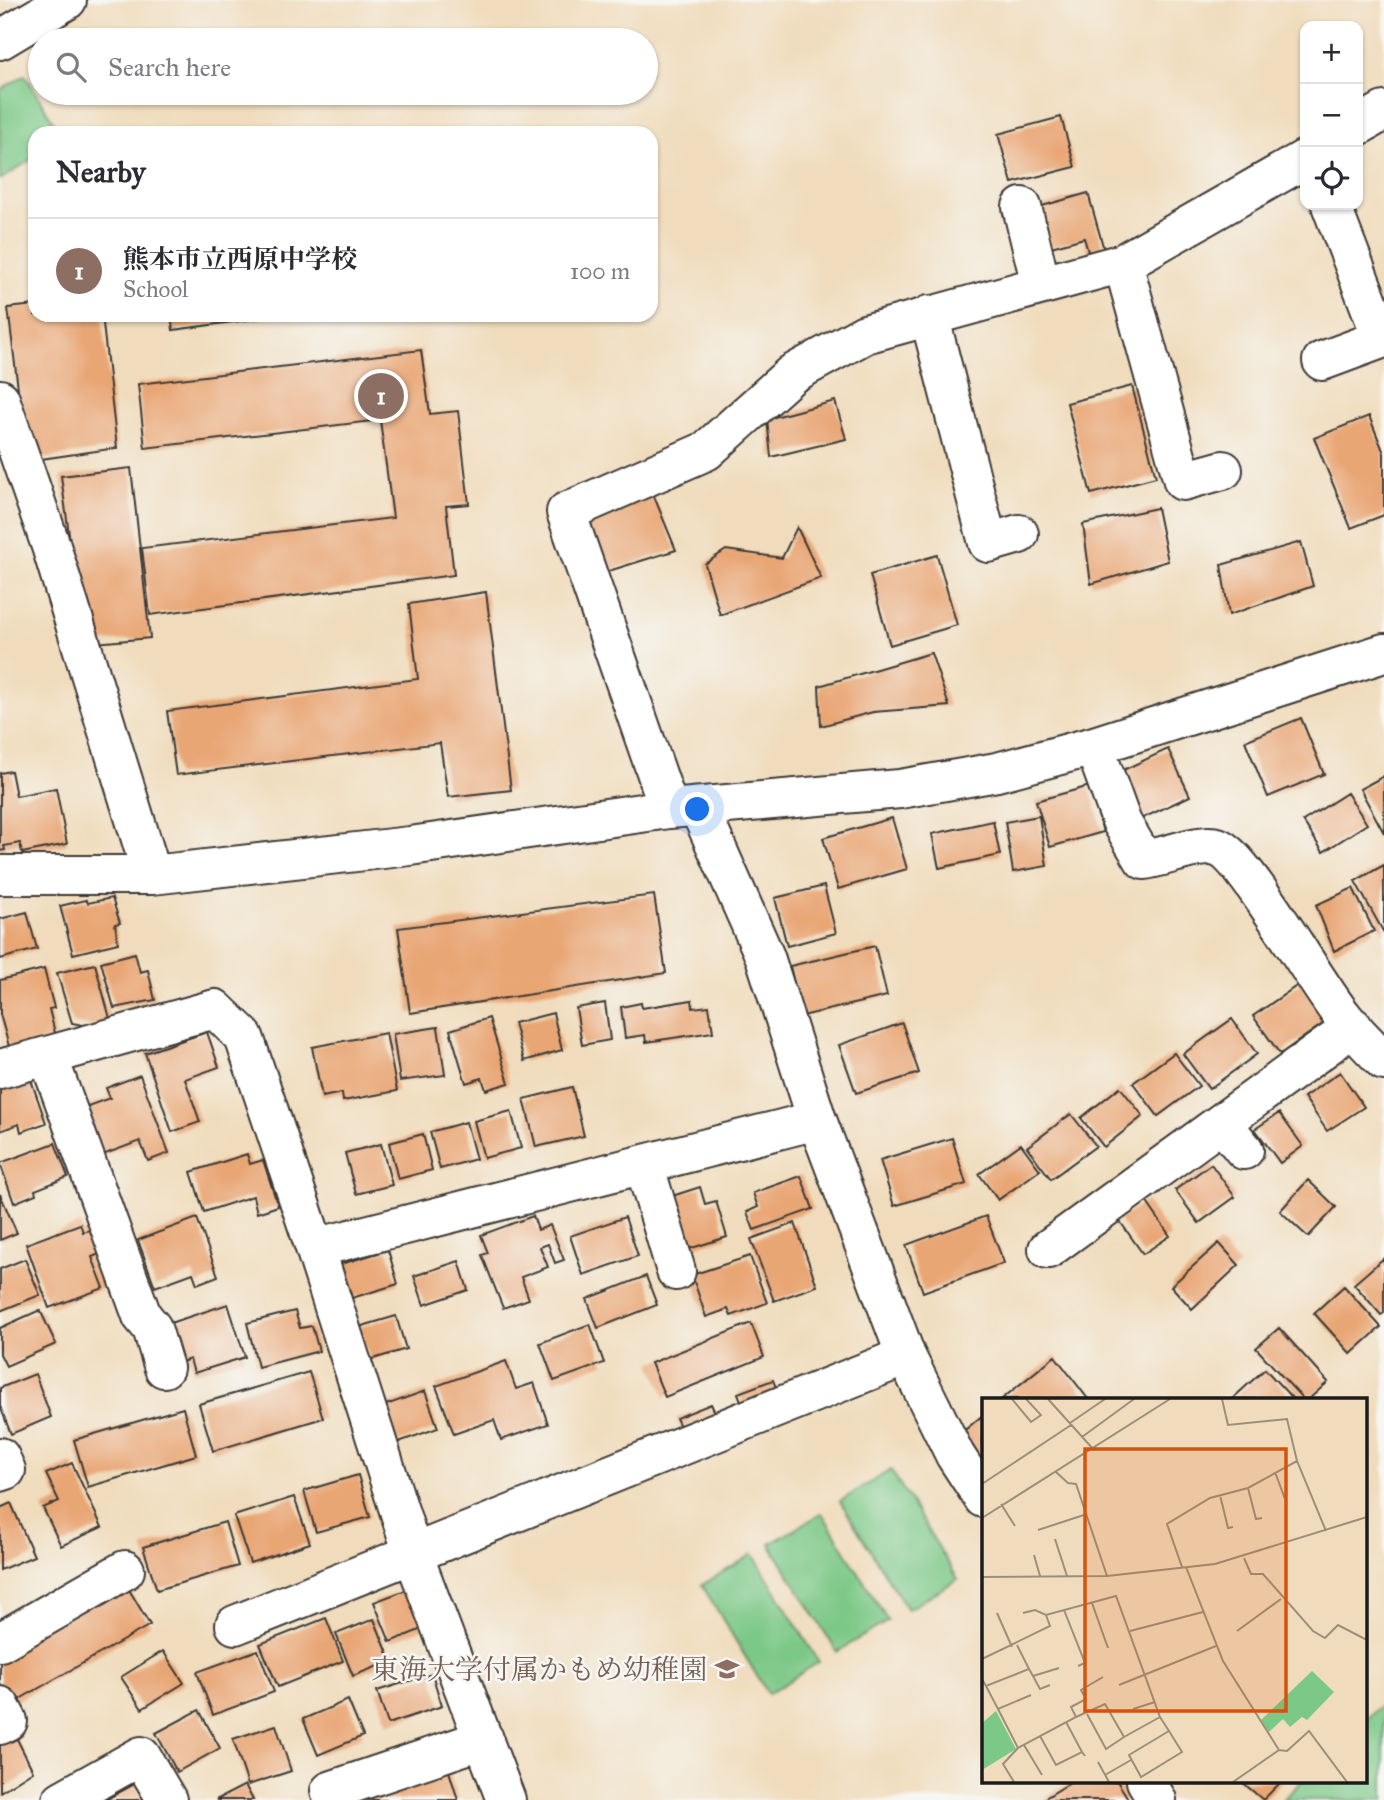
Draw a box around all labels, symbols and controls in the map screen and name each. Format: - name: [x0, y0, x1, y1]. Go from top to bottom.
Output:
- map controls: [1300, 21, 1363, 210]
- button: +: [1300, 21, 1363, 84]
- search box: [28, 28, 658, 105]
- icon: search: [52, 48, 90, 86]
- text: Search here: [108, 51, 231, 83]
- button: −: [1300, 84, 1363, 147]
- button: locate: [1300, 147, 1363, 210]
- text: Nearby: [56, 154, 146, 190]
- text: 熊本市立西原中学校: [123, 243, 357, 275]
- text: 1: [74, 257, 84, 285]
- text: 100 m: [570, 257, 630, 285]
- text: School: [123, 275, 188, 303]
- pin: 1: [358, 370, 404, 422]
- your location: [680, 792, 714, 826]
- inset map: [982, 1398, 1366, 1783]
- place label: 東海大学付属かもめ幼稚園: [371, 1652, 707, 1687]
- school or university icon: 東海大学付属かもめ幼稚園: [713, 1655, 741, 1683]

